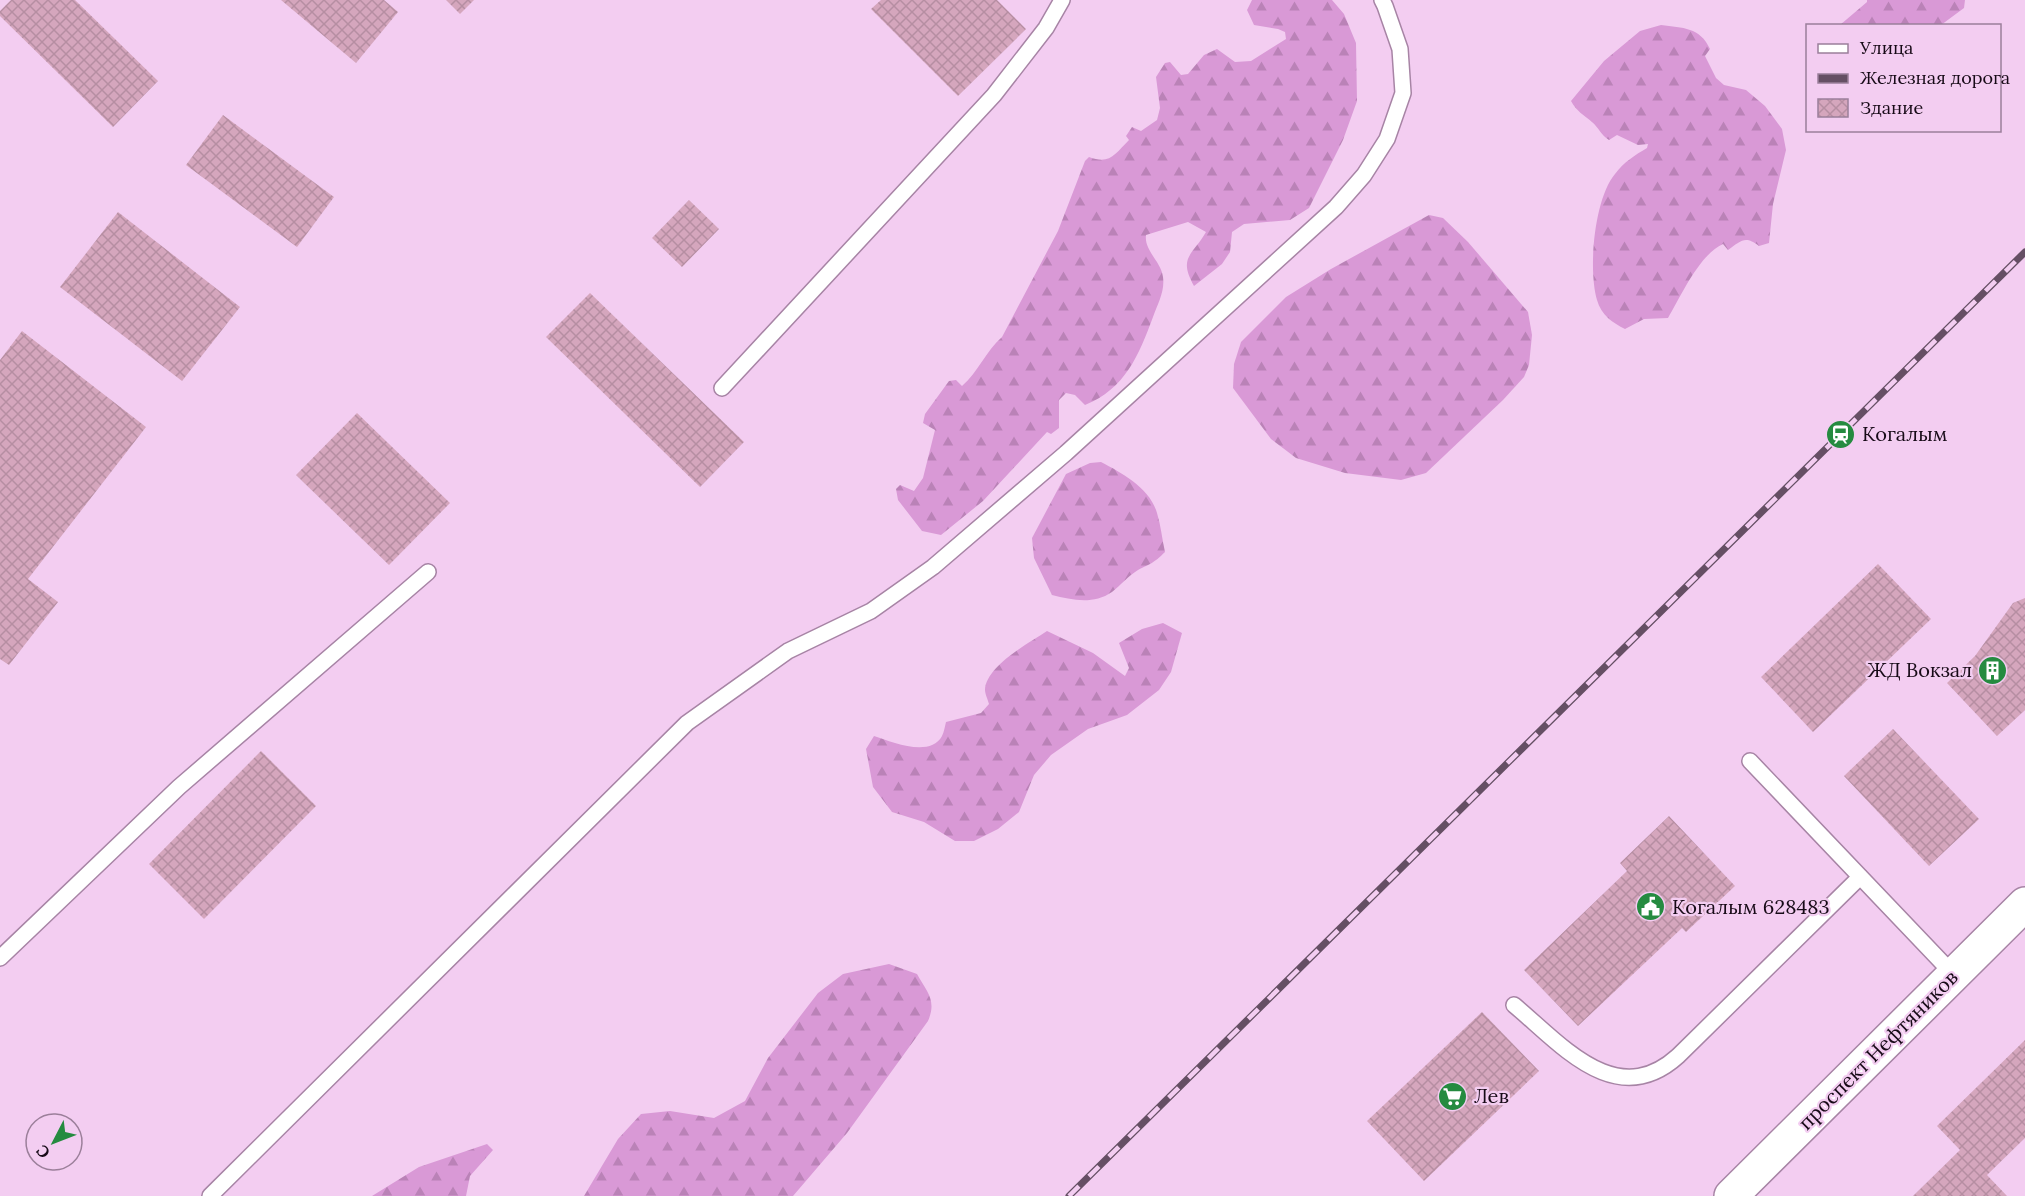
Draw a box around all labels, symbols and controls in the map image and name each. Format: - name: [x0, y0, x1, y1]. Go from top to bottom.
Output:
- legend: [1806, 24, 2001, 132]
- text: Улица: [1859, 36, 1913, 59]
- text: Железная дорога: [1860, 66, 2010, 89]
- text: Здание: [1860, 96, 1923, 119]
- station icon: Когалым: [1825, 418, 1857, 450]
- place label: Когалым: [1862, 421, 1948, 446]
- building icon: ЖД Вокзал: [1977, 654, 2009, 686]
- place label: ЖД Вокзал: [1867, 657, 1972, 682]
- public building icon: Когалым 628483: [1635, 891, 1667, 923]
- place label: Когалым 628483: [1672, 894, 1830, 919]
- street label: проспект Нефтяников: [1793, 965, 1963, 1135]
- supermarket icon: Лев: [1437, 1080, 1469, 1112]
- place label: Лев: [1474, 1083, 1509, 1108]
- north arrow: [24, 1112, 84, 1172]
- text: С: [32, 1141, 54, 1163]

